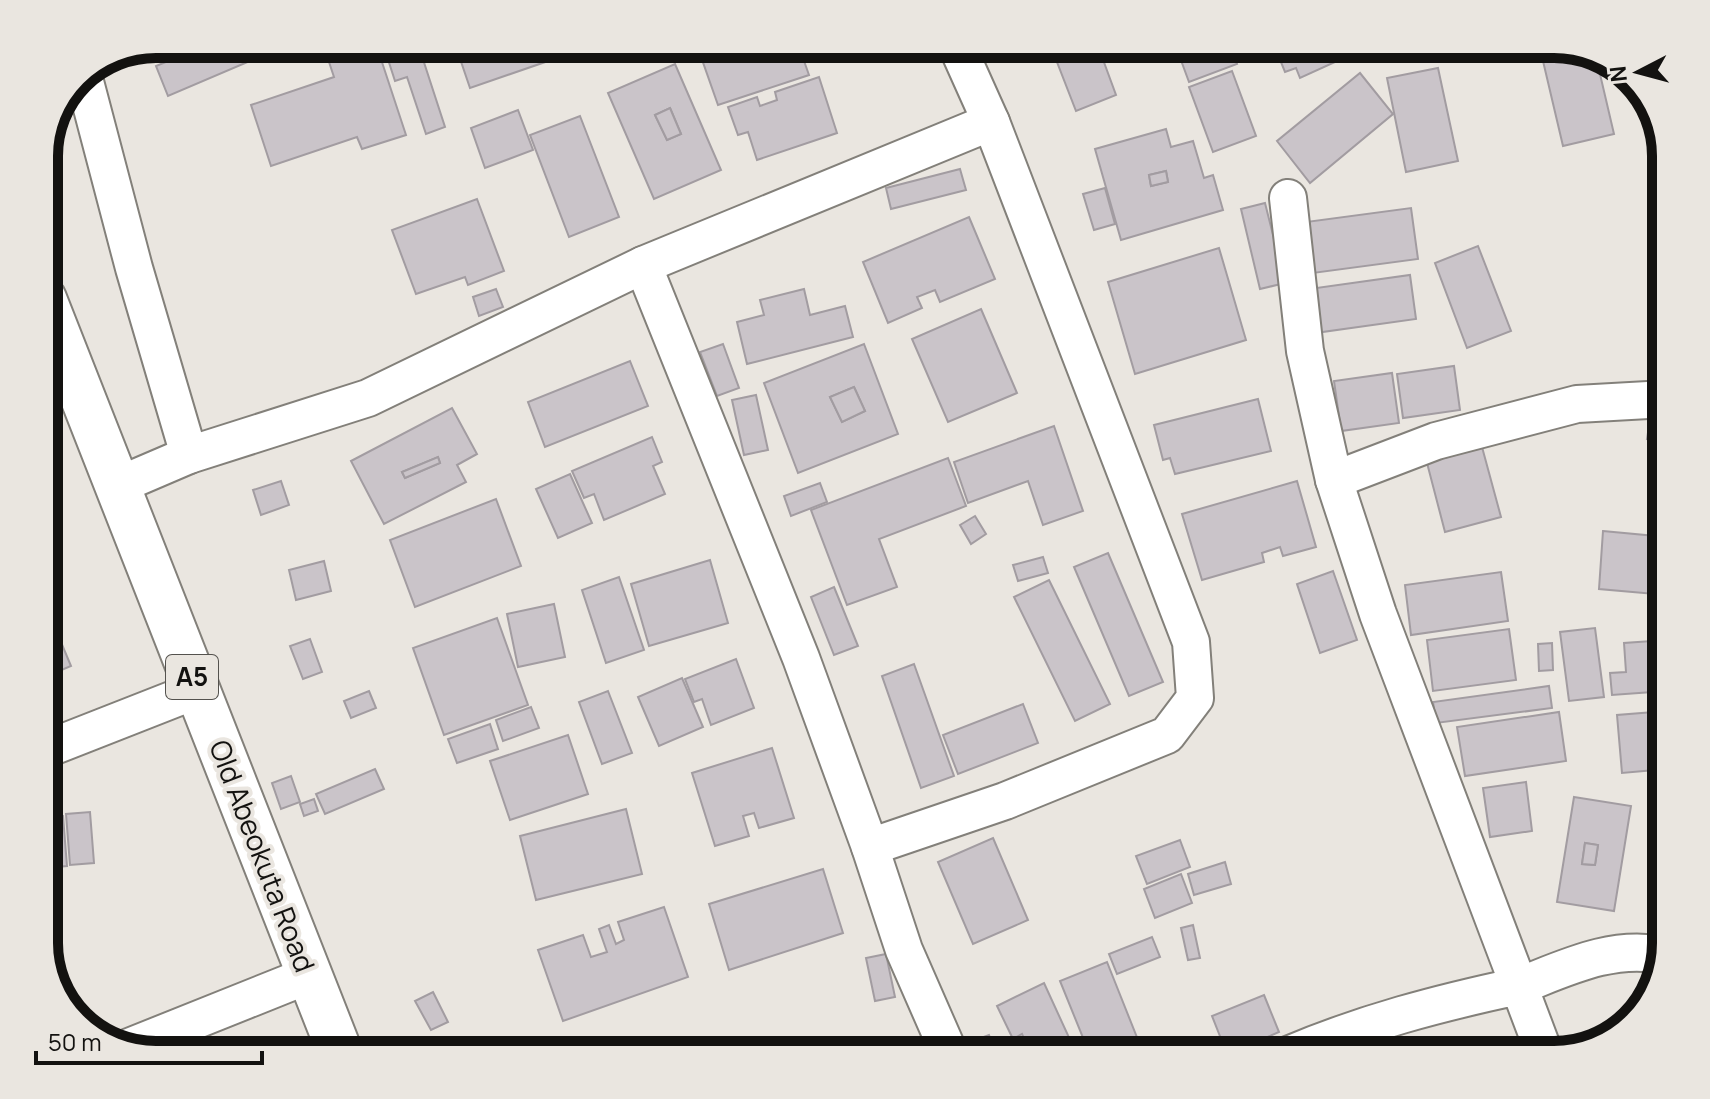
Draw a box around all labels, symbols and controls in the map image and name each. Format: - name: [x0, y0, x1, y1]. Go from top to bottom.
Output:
- north arrow: [1598, 32, 1678, 112]
- text: N: [1602, 65, 1634, 84]
- road number: A5: [166, 655, 218, 699]
- street label: Old Abeokuta Road: [201, 734, 325, 977]
- scale bar: [36, 1015, 262, 1065]
- text: 50 m: [48, 1025, 102, 1058]

